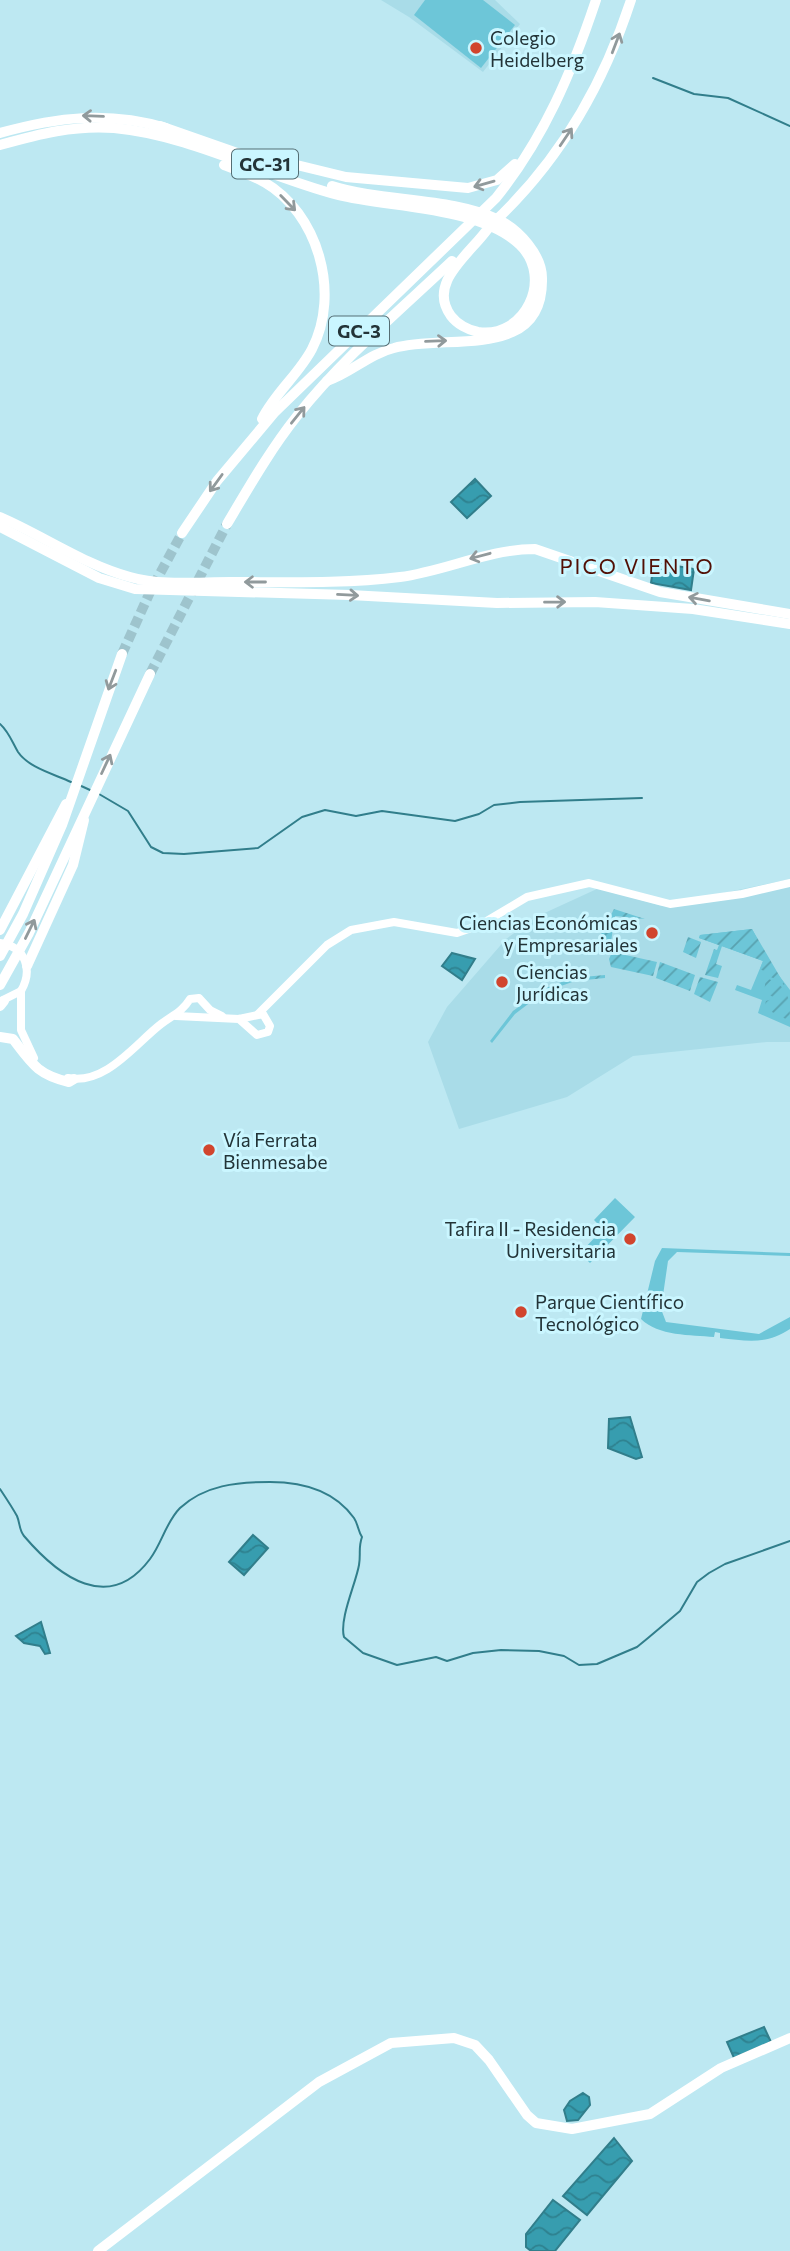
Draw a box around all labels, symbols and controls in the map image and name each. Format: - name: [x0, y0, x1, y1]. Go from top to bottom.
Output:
- place label: Colegio Heidelberg: [490, 26, 584, 71]
- one-way arrow: [611, 33, 624, 54]
- marker: Colegio Heidelberg: [468, 40, 484, 56]
- one-way arrow: [82, 110, 105, 123]
- one-way arrow: [559, 128, 573, 147]
- road number: GC-31: [232, 149, 298, 178]
- one-way arrow: [474, 178, 496, 191]
- one-way arrow: [280, 194, 297, 211]
- road number: GC-3: [329, 316, 389, 346]
- one-way arrow: [424, 335, 447, 348]
- one-way arrow: [290, 407, 306, 425]
- one-way arrow: [209, 473, 223, 492]
- one-way arrow: [469, 551, 491, 564]
- district label: PICO VIENTO: [559, 553, 715, 578]
- one-way arrow: [244, 575, 267, 589]
- one-way arrow: [336, 588, 359, 601]
- one-way arrow: [688, 592, 710, 605]
- one-way arrow: [543, 596, 566, 609]
- one-way arrow: [104, 669, 117, 691]
- one-way arrow: [101, 754, 114, 775]
- place label: Ciencias Económicas y Empresariales: [459, 911, 638, 956]
- one-way arrow: [23, 919, 37, 940]
- marker: Ciencias Económicas y Empresariales: [644, 925, 660, 941]
- place label: Ciencias Jurídicas: [516, 960, 588, 1005]
- marker: Ciencias Jurídicas: [494, 974, 510, 990]
- place label: Vía Ferrata Bienmesabe: [223, 1128, 328, 1173]
- marker: Vía Ferrata Bienmesabe: [201, 1142, 217, 1158]
- place label: Tafira II - Residencia Universitaria: [444, 1217, 616, 1262]
- marker: Tafira II - Residencia Universitaria: [622, 1231, 638, 1247]
- place label: Parque Científico Tecnológico: [535, 1290, 684, 1335]
- marker: Parque Científico Tecnológico: [513, 1304, 529, 1320]

